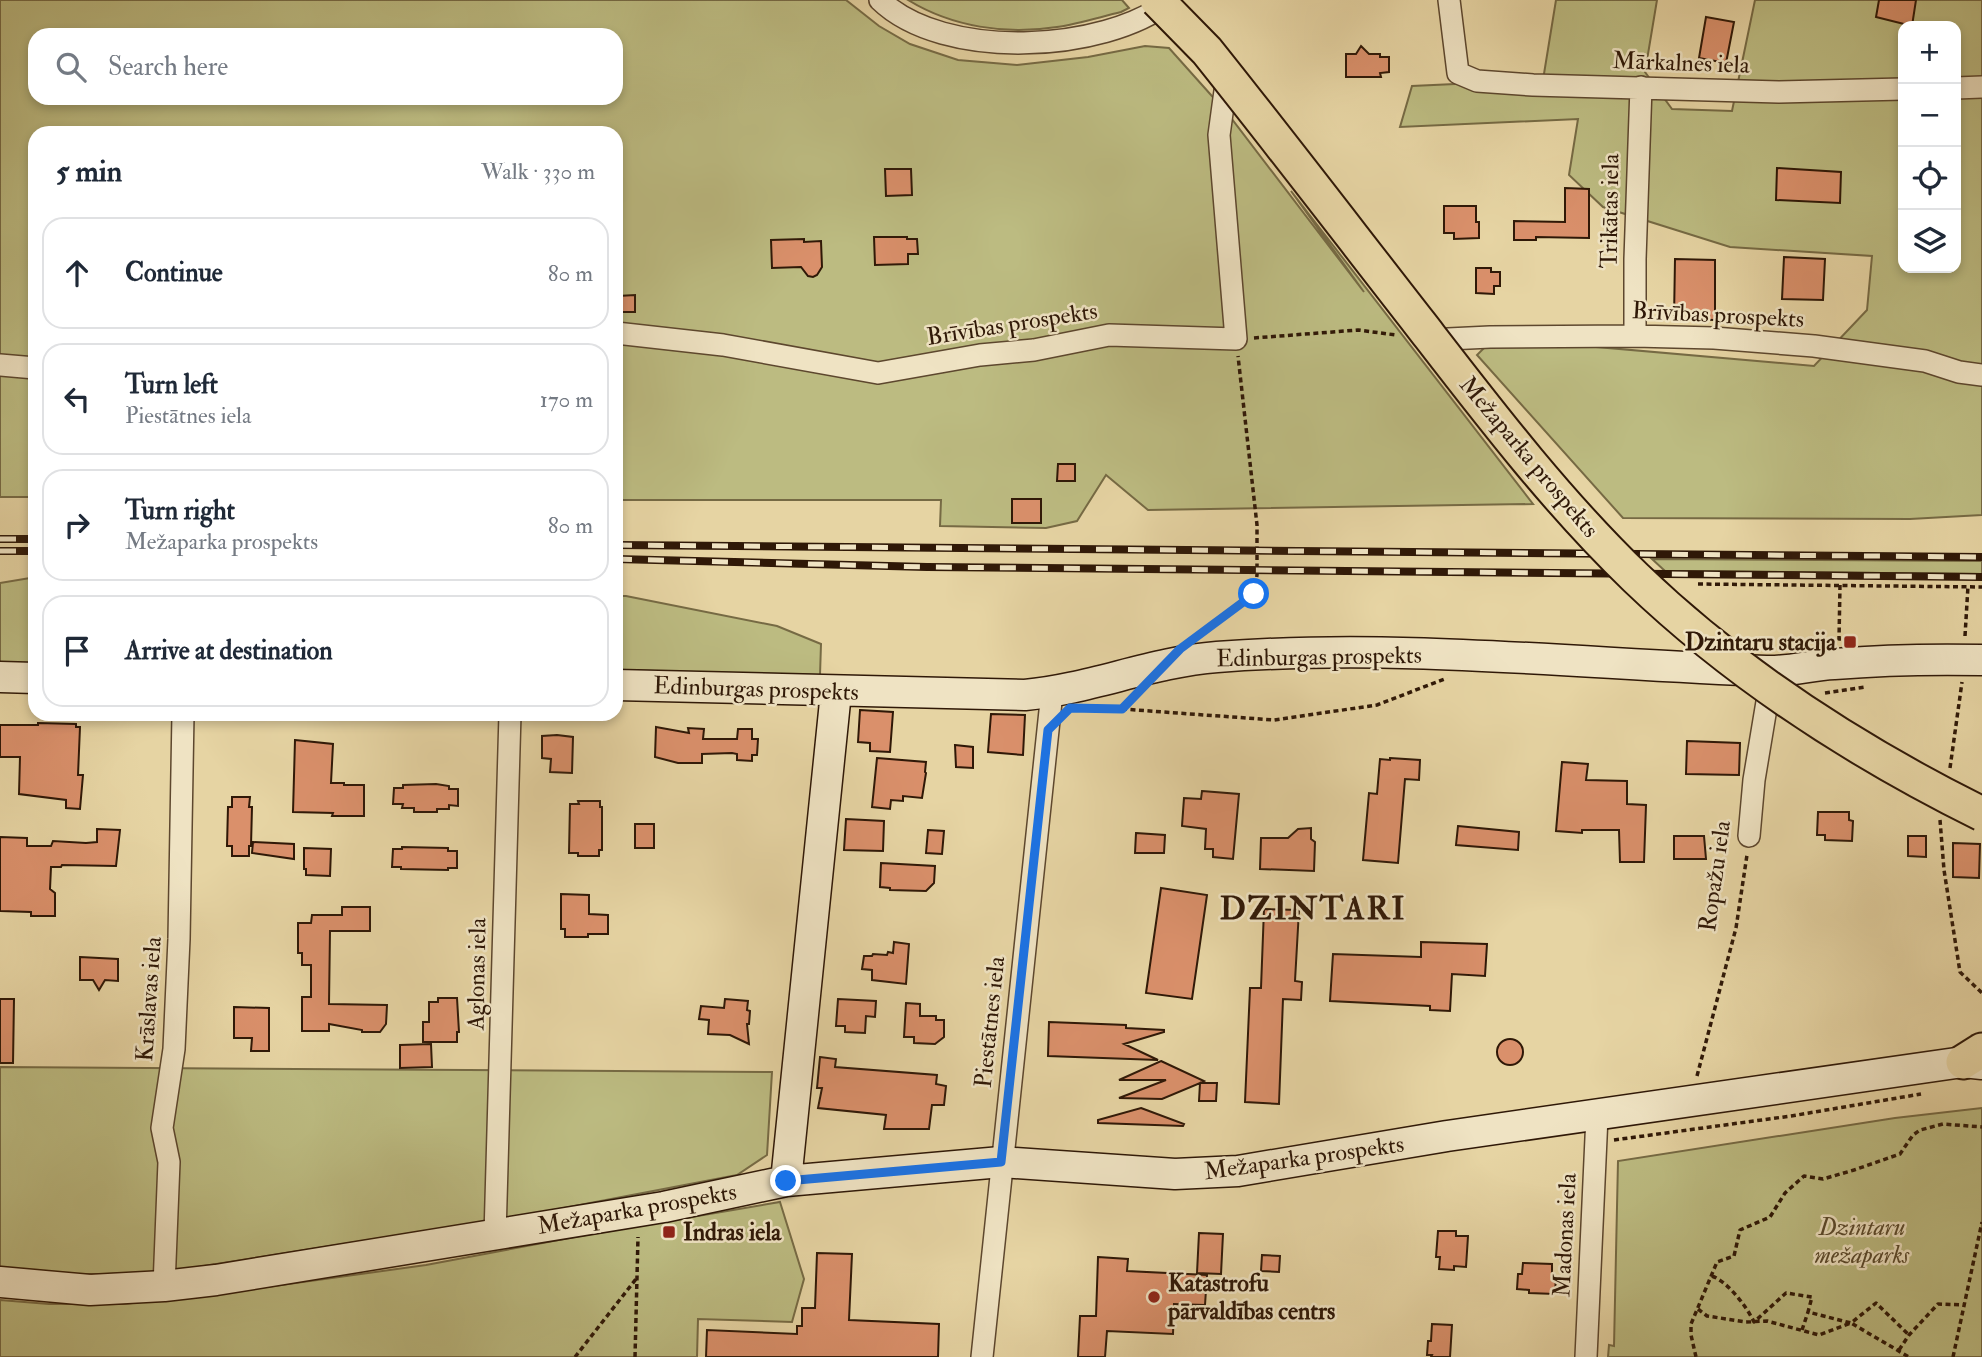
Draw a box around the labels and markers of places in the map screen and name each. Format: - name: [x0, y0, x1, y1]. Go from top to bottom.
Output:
- place label: Dzintaru stacija: [1685, 627, 1837, 658]
- marker: Dzintaru stacija: [1842, 634, 1858, 650]
- place label: Indras iela: [683, 1217, 782, 1248]
- marker: Indras iela: [661, 1224, 677, 1240]
- place label: Katastrofu pārvaldības centrs: [1167, 1268, 1335, 1327]
- marker: Katastrofu pārvaldības centrs: [1146, 1289, 1162, 1305]

